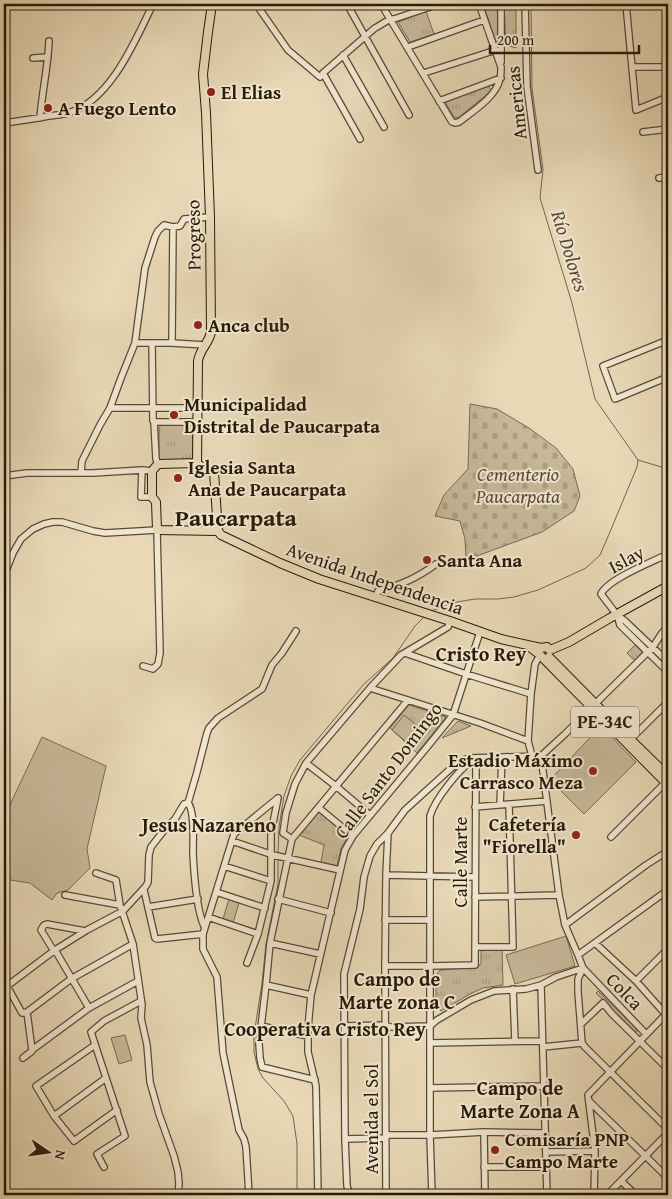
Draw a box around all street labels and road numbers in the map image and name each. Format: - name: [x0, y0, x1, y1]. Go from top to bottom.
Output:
- street label: Americas: [498, 65, 534, 141]
- street label: Progreso: [178, 199, 208, 271]
- street label: Avenida Independencia: [283, 535, 467, 621]
- street label: Islay: [603, 538, 649, 580]
- street label: Calle Santo Domingo: [327, 696, 449, 844]
- road number: PE-34C: [571, 706, 639, 738]
- street label: Calle Marte: [446, 816, 474, 908]
- street label: Colca: [600, 966, 650, 1016]
- street label: Avenida el Sol: [357, 1064, 385, 1174]

